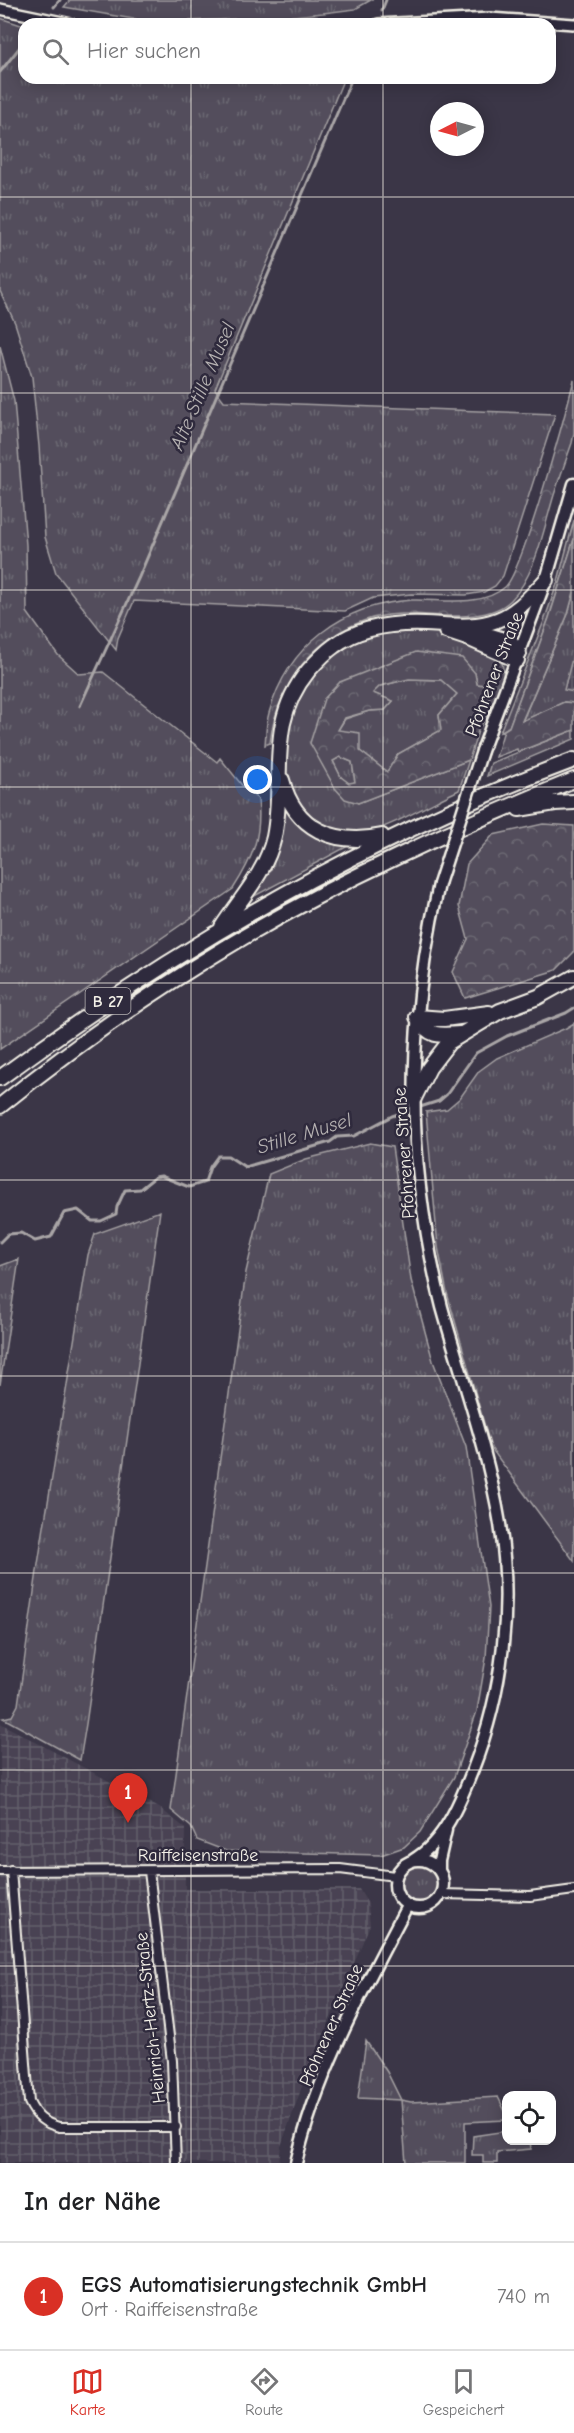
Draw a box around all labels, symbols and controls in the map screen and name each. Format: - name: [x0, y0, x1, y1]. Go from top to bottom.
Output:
- search box: [18, 18, 556, 84]
- icon: search: [39, 35, 72, 68]
- text: Hier suchen: [87, 38, 201, 64]
- north arrow: [430, 102, 484, 156]
- water label: Alte Stille Musel: [165, 319, 240, 454]
- street label: Pfohrener Straße: [461, 609, 528, 739]
- your location: [243, 765, 272, 794]
- road number: B 27: [86, 988, 130, 1014]
- street label: Pfohrener Straße: [389, 1087, 420, 1219]
- water label: Stille Musel: [254, 1108, 355, 1159]
- pin: 1: [108, 1774, 148, 1823]
- street label: Raiffeisenstraße: [138, 1845, 258, 1866]
- street label: Heinrich-Hertz-Straße: [131, 1931, 170, 2105]
- street label: Pfohrener Straße: [295, 1961, 368, 2090]
- map controls: [502, 2091, 556, 2145]
- button: locate: [502, 2091, 556, 2145]
- text: In der Nähe: [24, 2187, 161, 2217]
- text: EGS Automatisierungstechnik GmbH: [81, 2272, 427, 2298]
- text: 1: [40, 2285, 47, 2308]
- text: 740 m: [497, 2285, 550, 2308]
- text: Ort · Raiffeisenstraße: [81, 2298, 258, 2321]
- tab: Karte: [70, 2365, 105, 2419]
- tab: Route: [245, 2365, 283, 2419]
- tab: Gespeichert: [423, 2365, 504, 2419]

